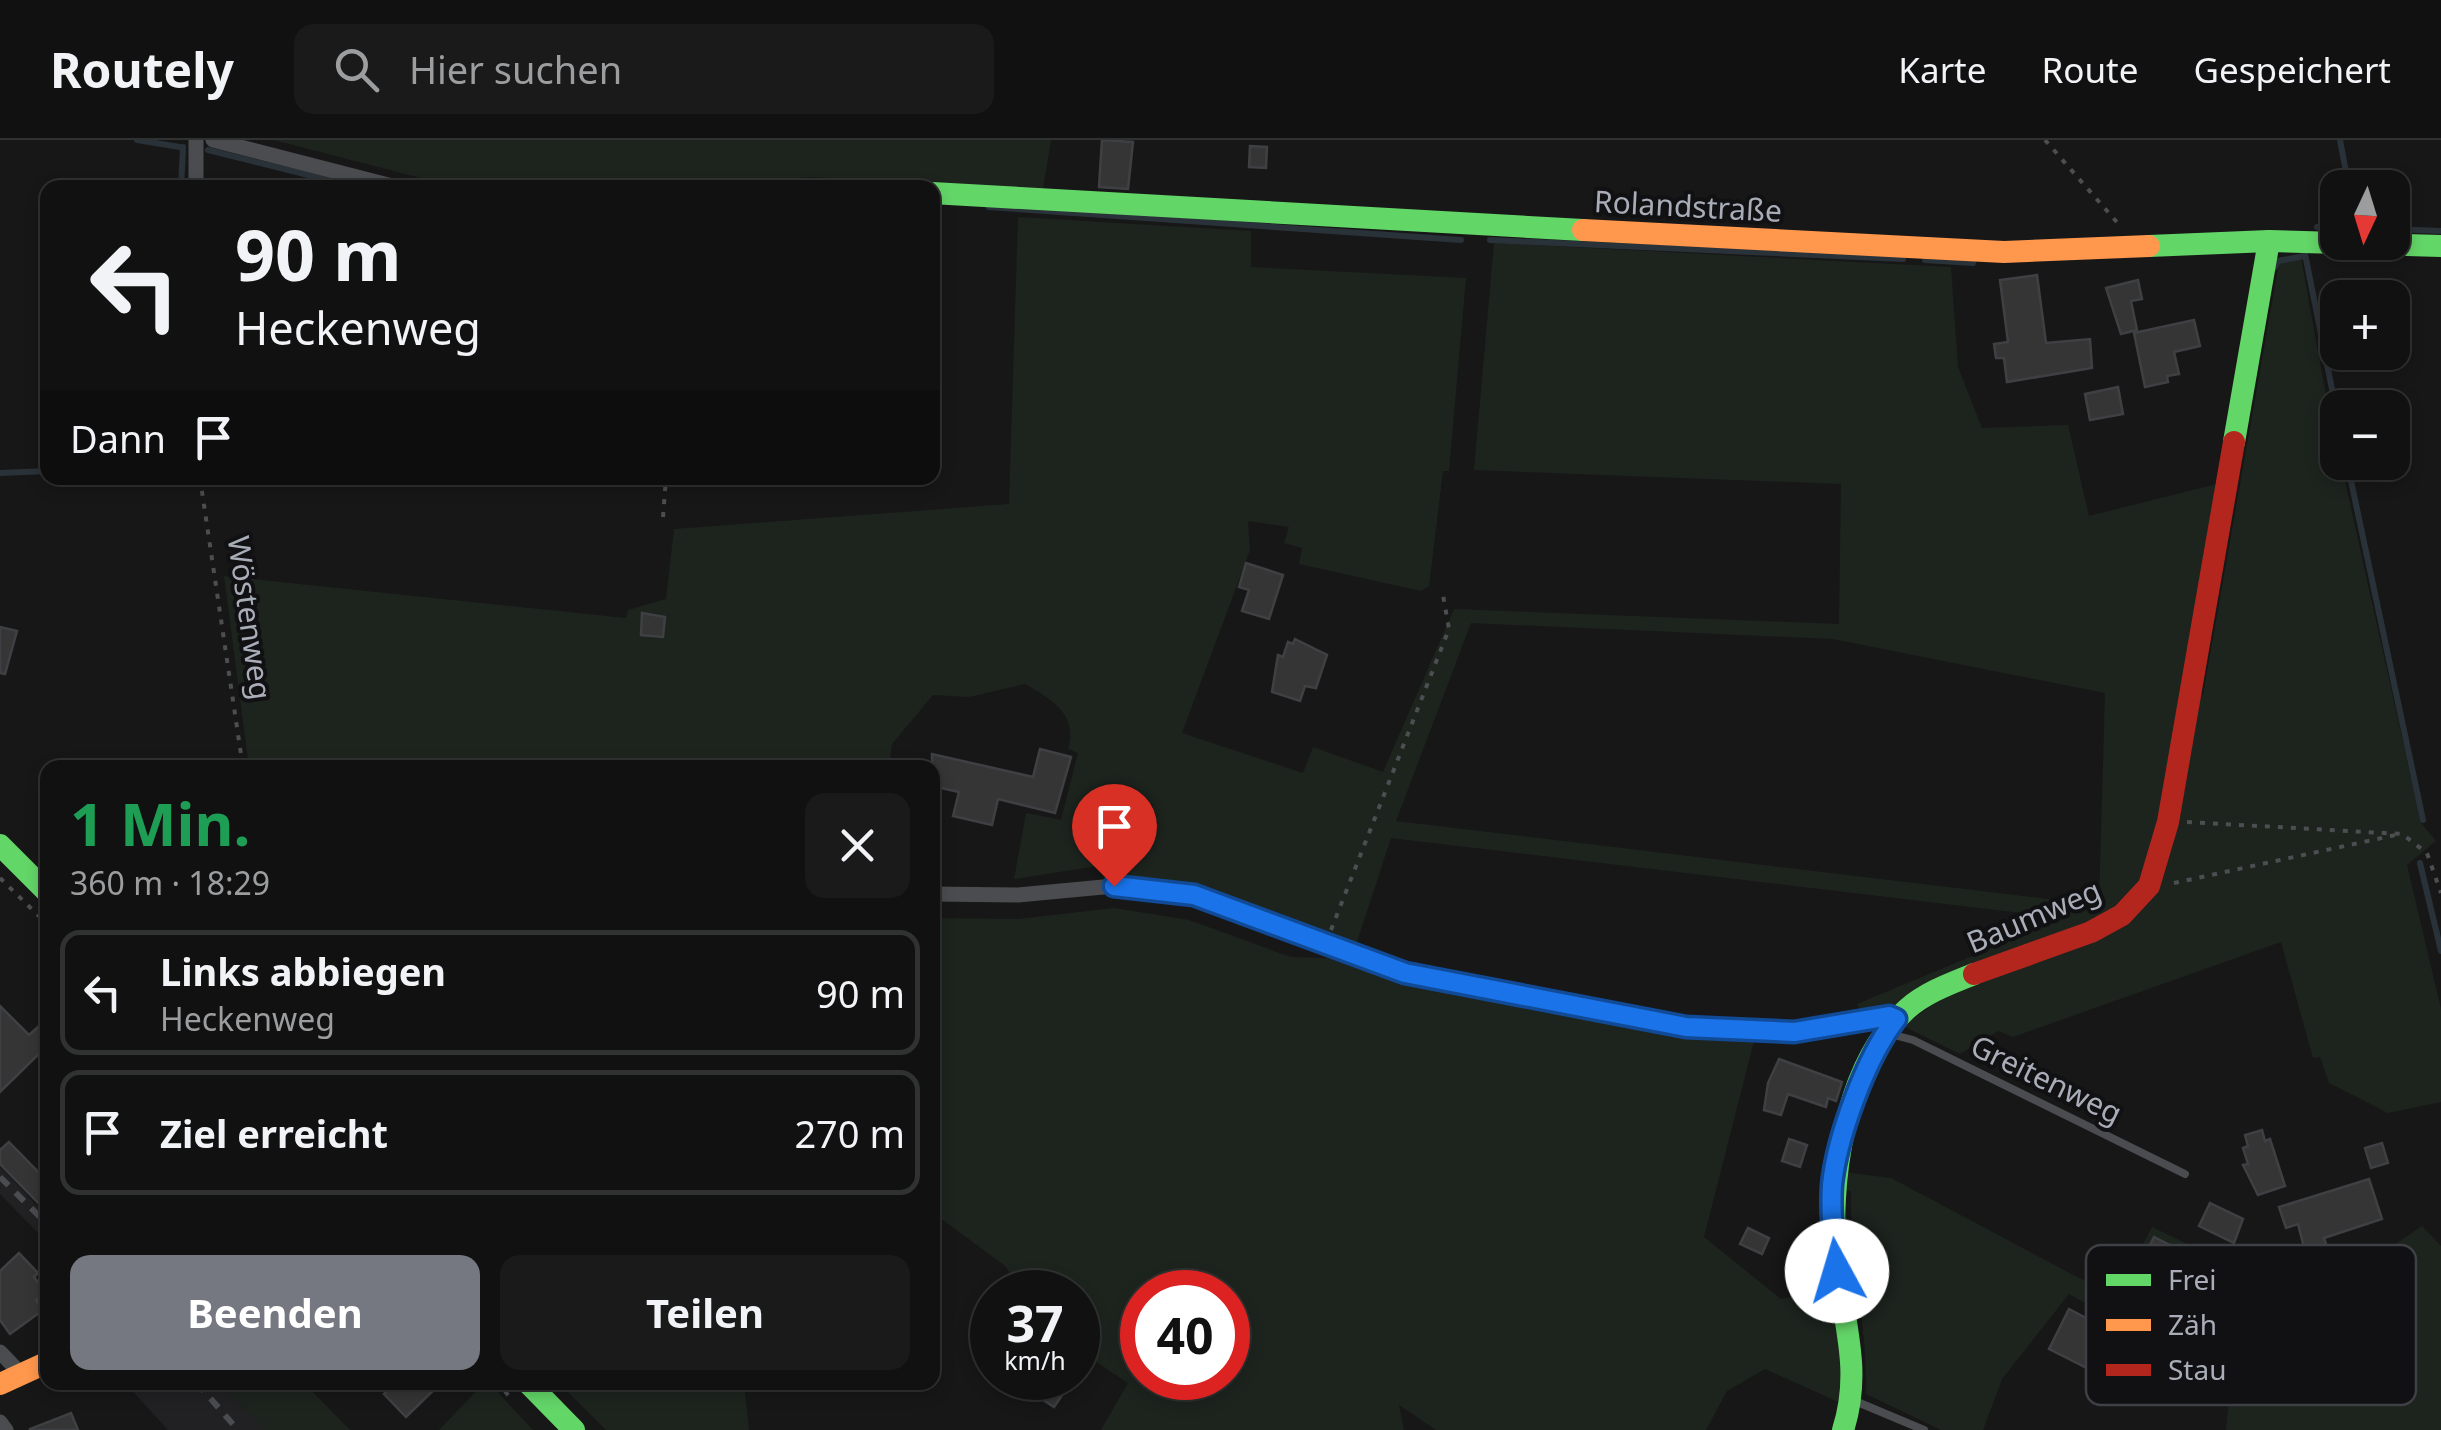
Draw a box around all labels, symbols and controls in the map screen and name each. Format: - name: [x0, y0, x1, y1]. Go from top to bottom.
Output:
- search box: [294, 24, 994, 114]
- text: Routely: [50, 37, 234, 102]
- icon: search: [329, 42, 384, 97]
- text: Hier suchen: [409, 43, 622, 95]
- text: Karte: [1898, 46, 1987, 93]
- text: Route: [2042, 46, 2138, 93]
- text: Gespeichert: [2193, 46, 2391, 93]
- north arrow: [2320, 170, 2410, 260]
- map controls: [2320, 170, 2410, 480]
- street label: Rolandstraße: [1593, 180, 1783, 231]
- text: 90 m: [235, 206, 402, 302]
- icon: left: [70, 220, 200, 350]
- button: +: [2320, 280, 2410, 370]
- text: Heckenweg: [235, 297, 481, 358]
- button: −: [2320, 390, 2410, 480]
- icon: arrive: [186, 410, 241, 465]
- text: Dann: [70, 412, 166, 464]
- street label: Wöstenweg: [219, 533, 282, 702]
- text: 1 Min.: [70, 782, 250, 864]
- pin: [1072, 784, 1157, 887]
- button: close: [805, 793, 910, 898]
- icon: arrive: [1087, 799, 1142, 854]
- text: 360 m · 18:29: [70, 861, 270, 904]
- street label: Baumweg: [1960, 869, 2107, 962]
- text: Links abbiegen: [160, 945, 446, 997]
- icon: left: [75, 965, 130, 1020]
- text: 90 m: [816, 967, 905, 1019]
- text: Heckenweg: [160, 997, 335, 1040]
- street label: Greitenweg: [1964, 1024, 2129, 1133]
- icon: arrive: [75, 1105, 130, 1160]
- text: Ziel erreicht: [160, 1107, 388, 1159]
- text: 270 m: [794, 1107, 905, 1159]
- position arrow: [1785, 1219, 1889, 1323]
- legend: [2086, 1245, 2416, 1405]
- button: Beenden: [70, 1255, 480, 1370]
- button: Teilen: [500, 1255, 910, 1370]
- text: Frei: [2168, 1260, 2217, 1298]
- speed limit sign: 40: [1120, 1270, 1250, 1400]
- text: 37: [1006, 1289, 1064, 1357]
- text: Zäh: [2168, 1305, 2217, 1343]
- text: km/h: [1004, 1343, 1066, 1377]
- text: Stau: [2168, 1350, 2227, 1388]

